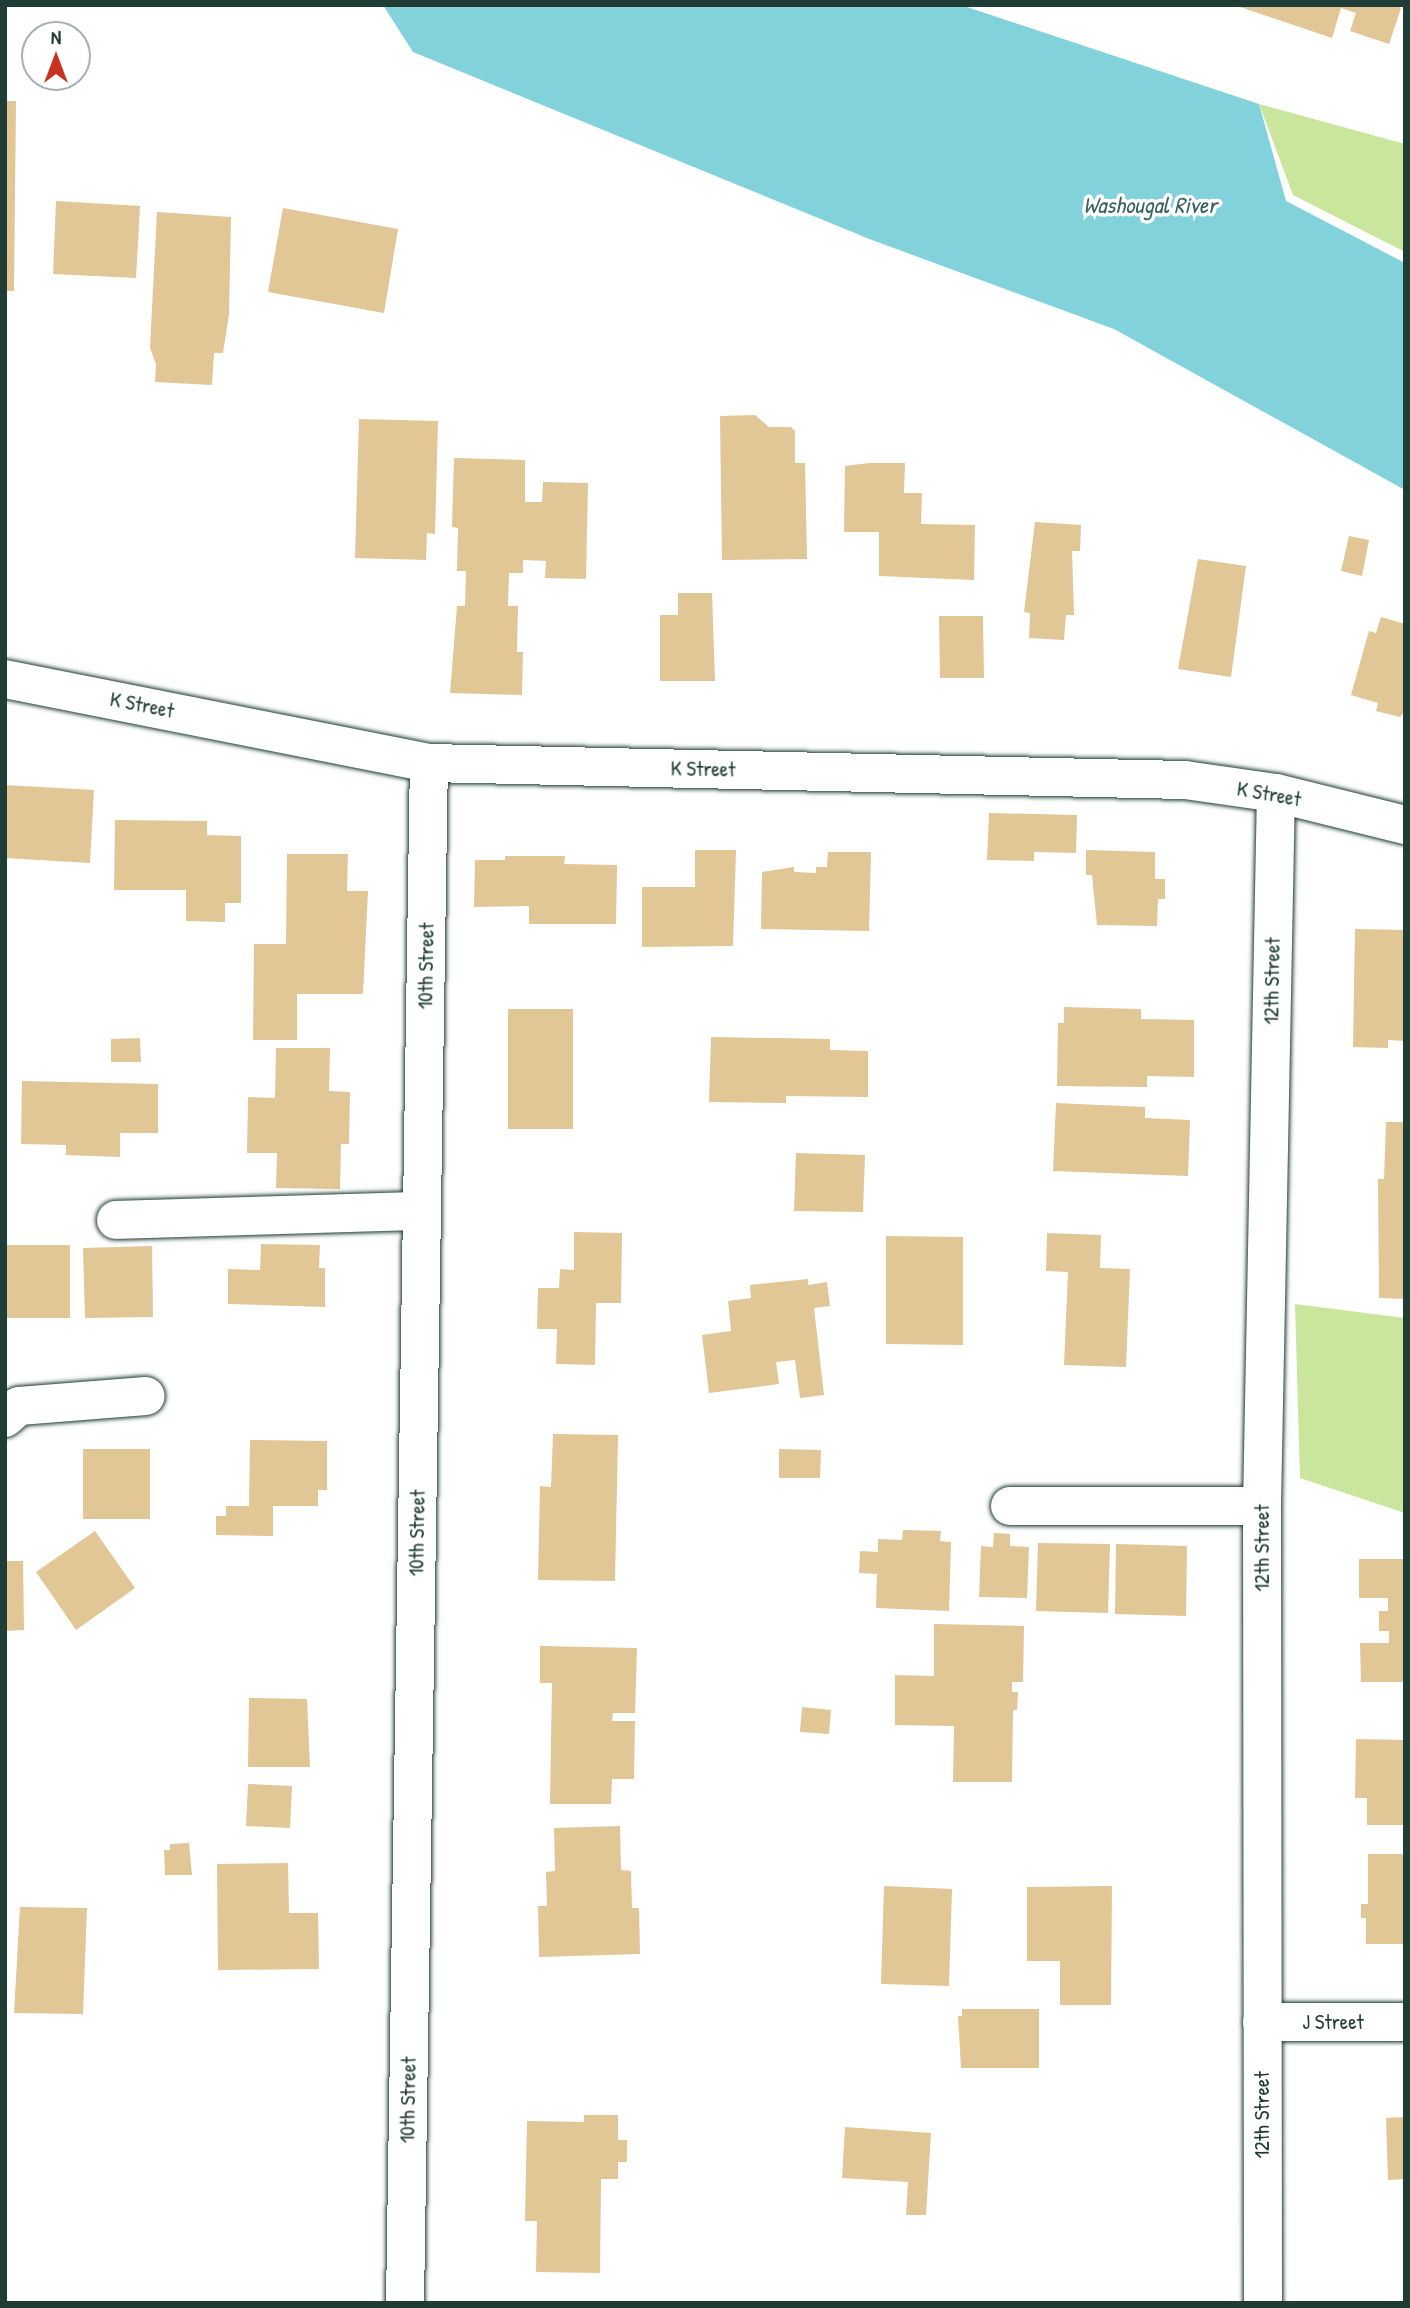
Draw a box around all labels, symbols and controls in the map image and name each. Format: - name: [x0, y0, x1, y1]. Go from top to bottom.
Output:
- north arrow: [21, 21, 91, 91]
- text: N: [51, 24, 61, 50]
- water label: Washougal River: [1083, 191, 1217, 219]
- street label: K Street: [108, 686, 176, 724]
- street label: K Street: [670, 756, 736, 782]
- street label: K Street: [1235, 776, 1303, 812]
- street label: 10th Street: [413, 922, 439, 1010]
- street label: 12th Street: [1259, 937, 1285, 1025]
- street label: 10th Street: [404, 1489, 430, 1577]
- street label: 12th Street: [1249, 1504, 1275, 1592]
- street label: J Street: [1302, 2009, 1364, 2035]
- street label: 10th Street: [395, 2056, 421, 2144]
- street label: 12th Street: [1249, 2071, 1275, 2159]

